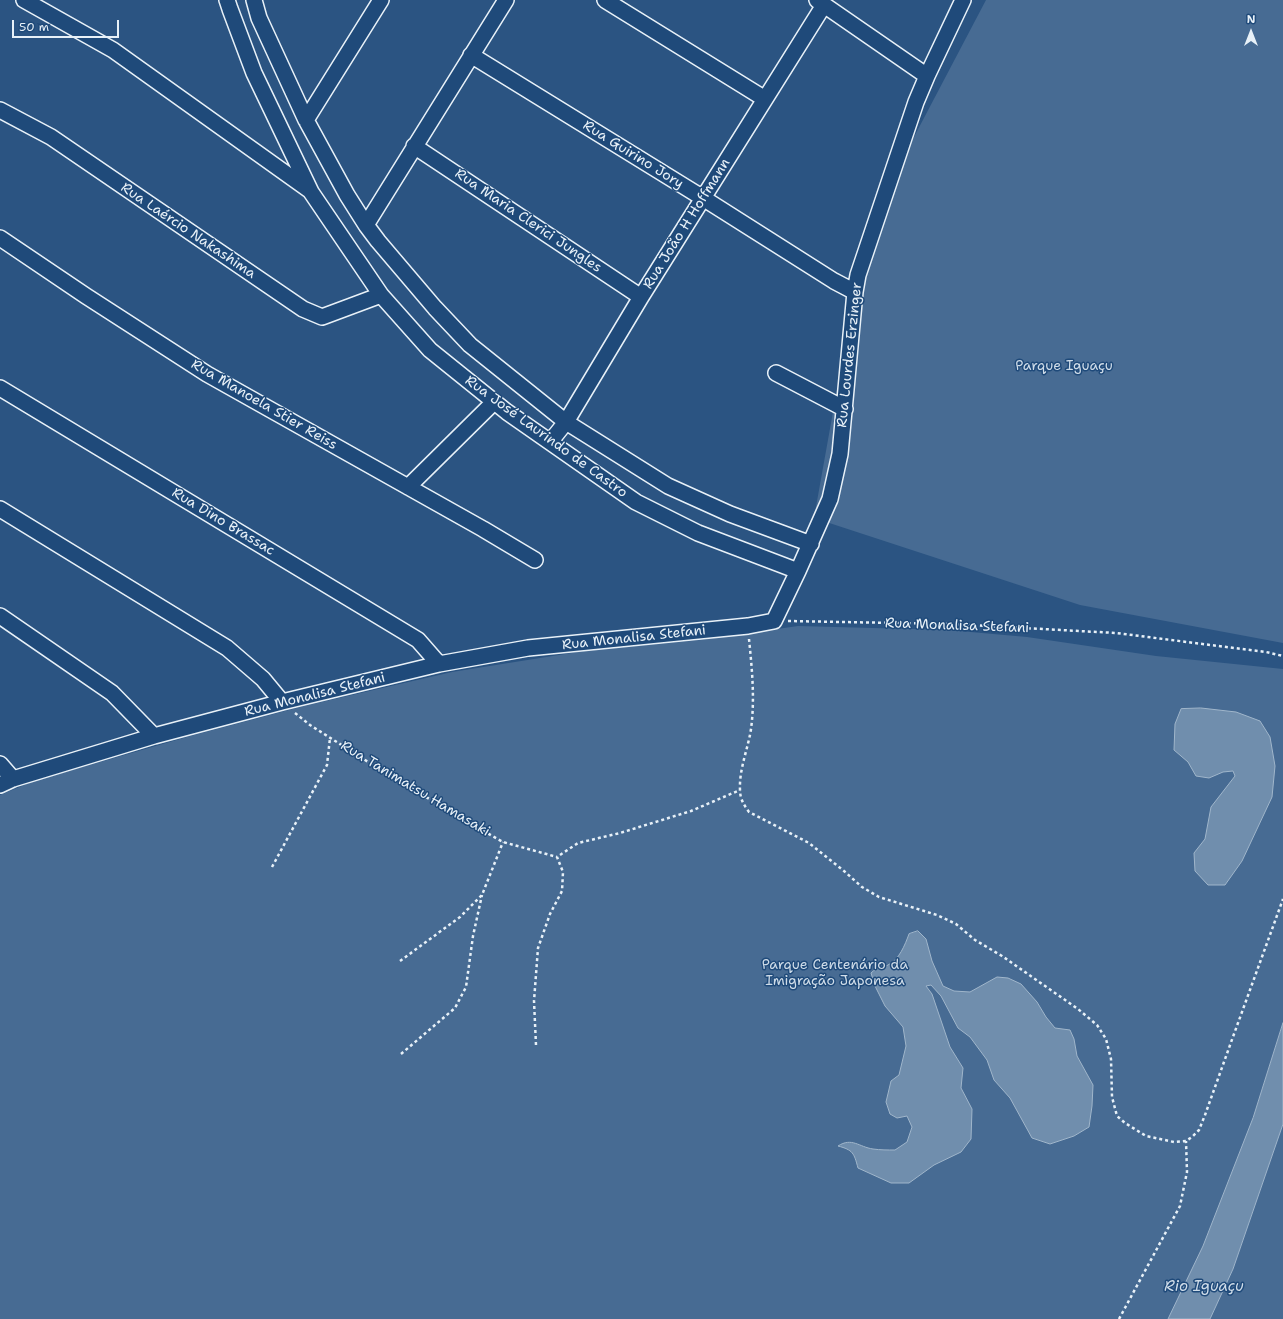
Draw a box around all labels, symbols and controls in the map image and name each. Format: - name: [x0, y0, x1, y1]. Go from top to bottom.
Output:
- scale bar: [14, 12, 121, 38]
- north arrow: [1231, 12, 1271, 52]
- text: N: [1247, 12, 1255, 27]
- text: 50 m: [19, 19, 49, 35]
- street label: Rua Guirino Jory: [580, 117, 686, 193]
- street label: Rua João H Hoffmann: [640, 156, 734, 292]
- street label: Rua Maria Clerici Jungles: [451, 165, 605, 277]
- street label: Rua Laércio Nakashima: [117, 179, 259, 283]
- street label: Rua Lourdes Erzinger: [834, 281, 866, 429]
- street label: Rua Manoela Stier Reiss: [188, 356, 340, 454]
- park label: Parque Iguaçu: [1015, 358, 1113, 374]
- street label: Rua José Laurindo de Castro: [461, 372, 631, 502]
- street label: Rua Dino Brassac: [168, 485, 278, 559]
- street label: Rua Monalisa Stefani: [885, 615, 1029, 637]
- street label: Rua Monalisa Stefani: [561, 622, 707, 654]
- street label: Rua Monalisa Stefani: [243, 669, 387, 721]
- street label: Rua Tanimatsu Hamasaki: [337, 738, 493, 840]
- park label: Parque Centenário da Imigração Japonesa: [762, 957, 908, 990]
- water label: Rio Iguaçu: [1164, 1278, 1244, 1296]

